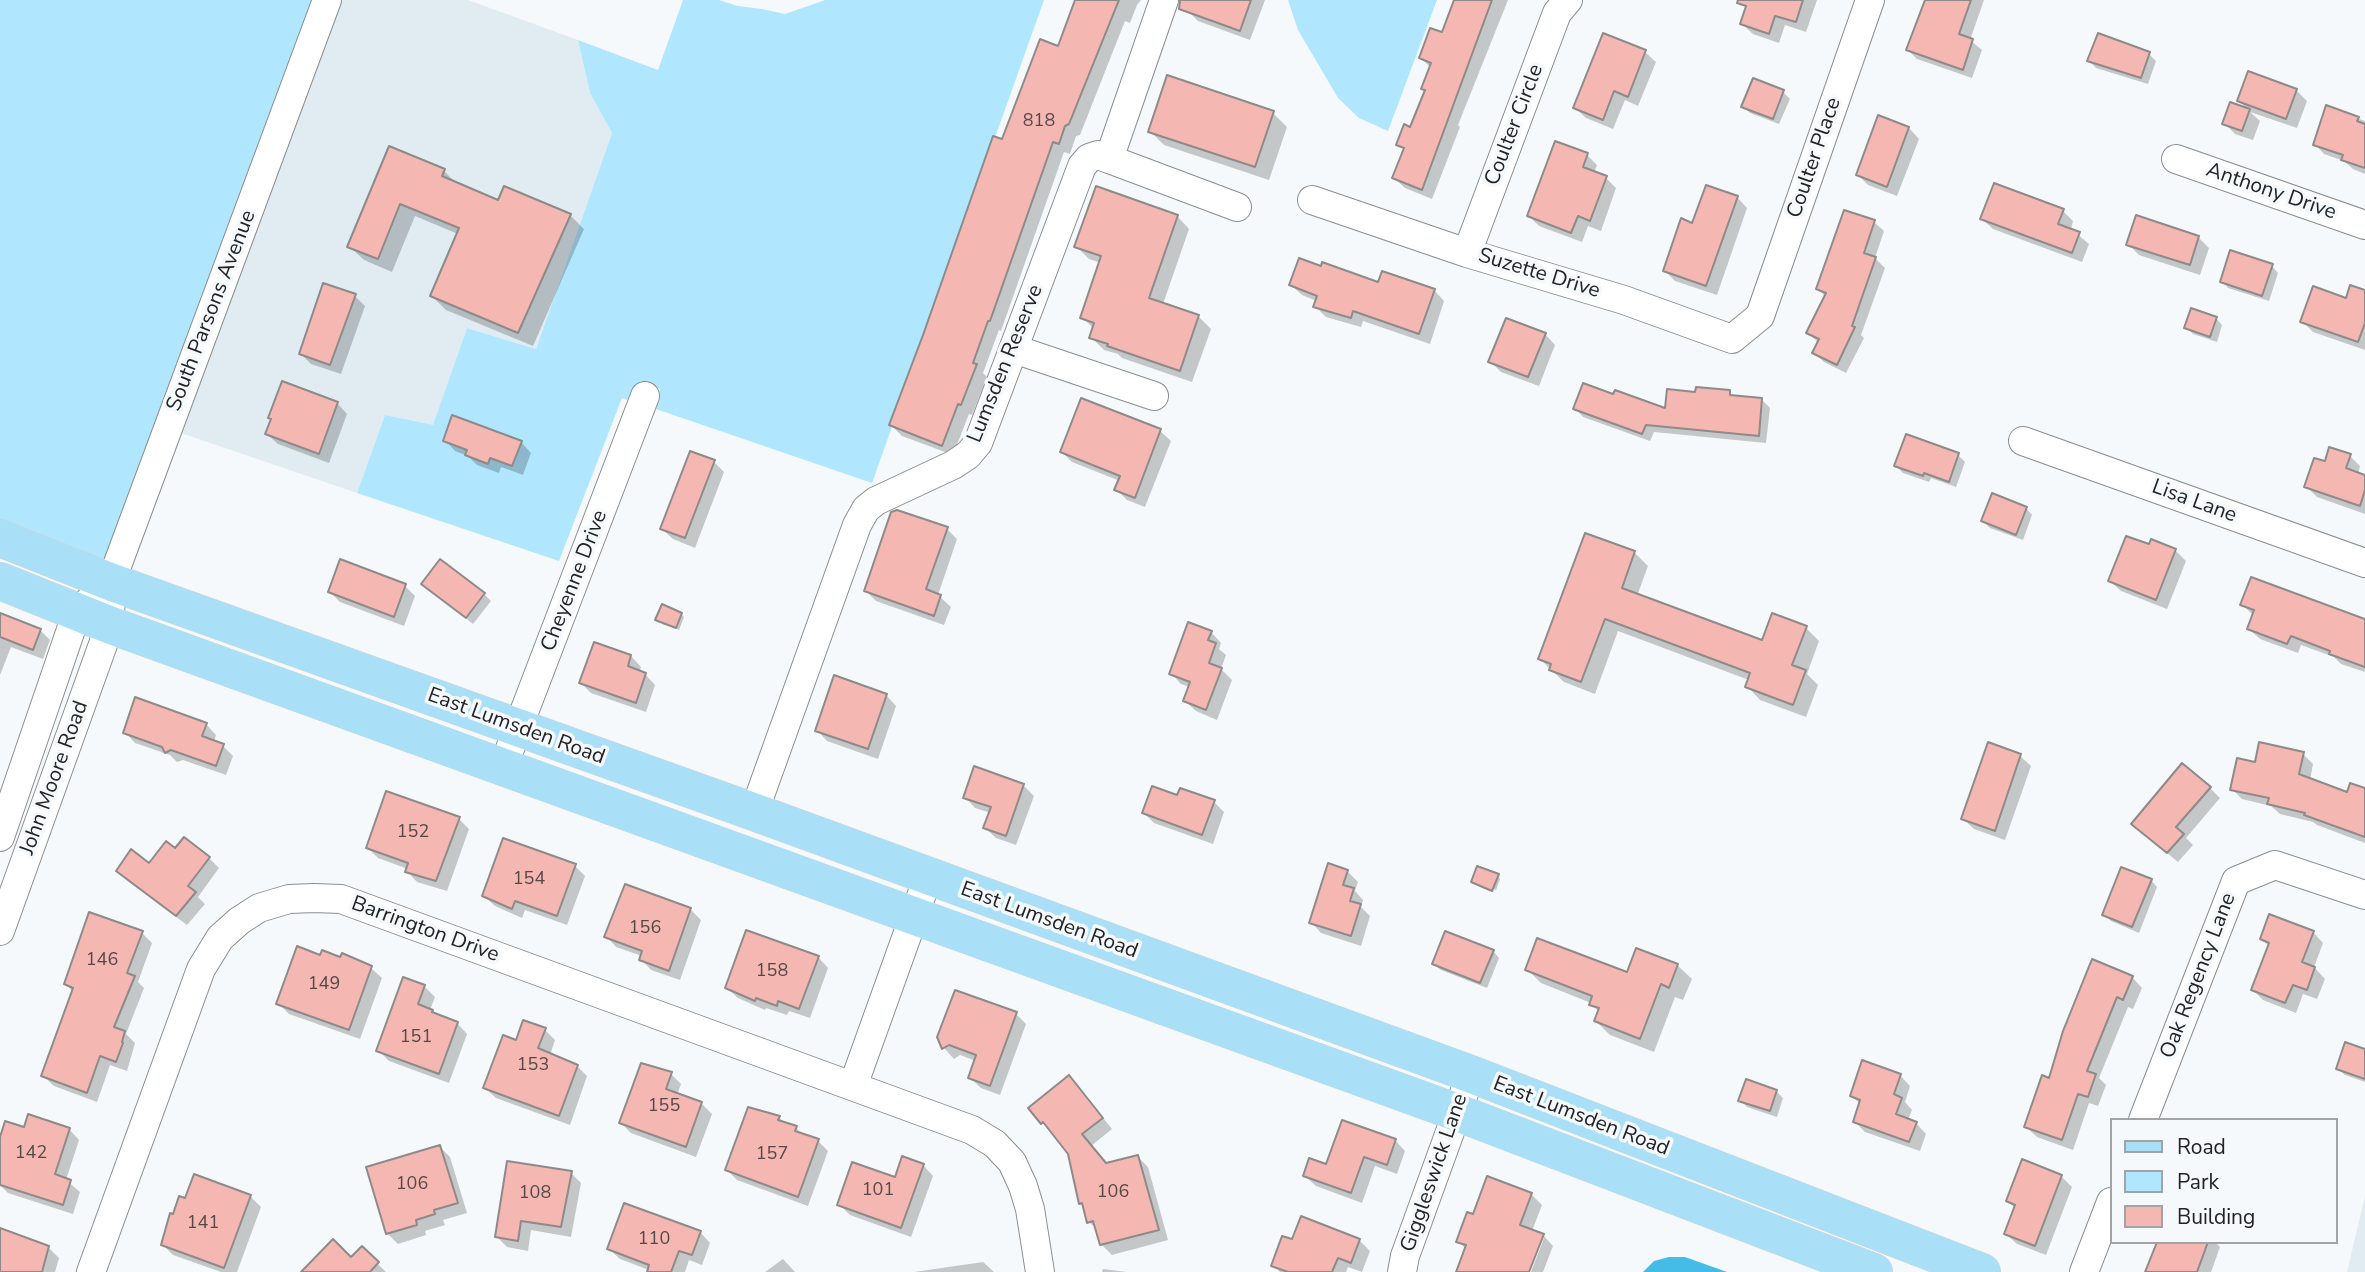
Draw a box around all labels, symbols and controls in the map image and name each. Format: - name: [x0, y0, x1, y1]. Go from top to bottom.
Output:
- street label: Coulter Circle: [1480, 61, 1550, 189]
- street label: Coulter Place: [1783, 95, 1847, 221]
- house number: 818: [1023, 111, 1055, 133]
- street label: Anthony Drive: [2203, 158, 2339, 226]
- street label: South Parsons Avenue: [162, 207, 262, 415]
- street label: Suzette Drive: [1475, 244, 1603, 304]
- street label: Lumsden Reserve: [963, 281, 1049, 447]
- street label: Lisa Lane: [2148, 475, 2240, 529]
- street label: Cheyenne Drive: [537, 507, 613, 655]
- street label: East Lumsden Road: [424, 683, 608, 771]
- street label: John Moore Road: [15, 698, 95, 858]
- house number: 152: [397, 822, 429, 844]
- house number: 154: [513, 869, 545, 891]
- street label: East Lumsden Road: [957, 877, 1141, 965]
- street label: Oak Regency Lane: [2156, 890, 2242, 1062]
- street label: Barrington Drive: [348, 892, 502, 968]
- house number: 156: [629, 918, 661, 940]
- house number: 146: [86, 950, 118, 972]
- house number: 158: [756, 961, 788, 983]
- house number: 149: [308, 974, 340, 996]
- house number: 151: [400, 1027, 432, 1049]
- house number: 153: [517, 1055, 549, 1077]
- street label: East Lumsden Road: [1489, 1072, 1673, 1162]
- street label: Giggleswick Lane: [1396, 1091, 1474, 1255]
- house number: 155: [648, 1096, 680, 1118]
- legend: [2110, 1118, 2337, 1244]
- text: Road: [2177, 1133, 2226, 1161]
- house number: 142: [15, 1143, 47, 1165]
- house number: 157: [756, 1144, 788, 1166]
- text: Park: [2177, 1168, 2219, 1196]
- house number: 106: [396, 1174, 428, 1196]
- house number: 101: [862, 1180, 894, 1202]
- house number: 106: [1097, 1182, 1129, 1204]
- house number: 108: [519, 1183, 551, 1205]
- text: Building: [2177, 1203, 2255, 1231]
- house number: 141: [187, 1213, 219, 1235]
- house number: 110: [638, 1229, 670, 1251]

